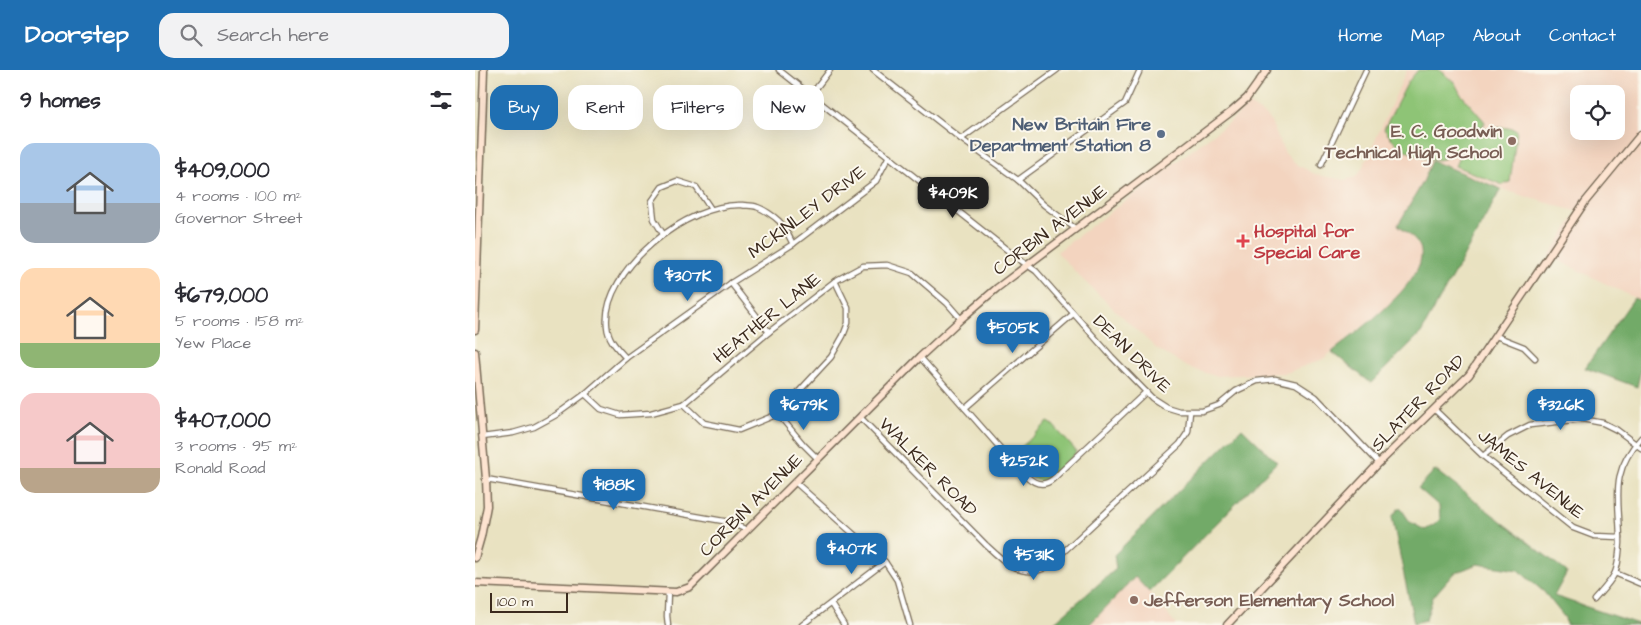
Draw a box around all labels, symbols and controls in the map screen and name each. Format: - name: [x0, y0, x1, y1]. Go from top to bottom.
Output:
- search box: [159, 13, 509, 58]
- text: Doorstep: [25, 18, 129, 52]
- icon: search: [177, 21, 205, 49]
- text: Search here: [217, 22, 329, 49]
- text: Home: [1338, 23, 1383, 48]
- text: Map: [1411, 23, 1445, 48]
- text: About: [1473, 23, 1521, 48]
- text: Contact: [1549, 23, 1616, 48]
- chip: Buy: [490, 85, 558, 130]
- chip: Rent: [568, 85, 643, 130]
- chip: Filters: [653, 85, 743, 130]
- chip: New: [753, 85, 824, 130]
- map controls: [1570, 85, 1625, 140]
- button: locate: [1570, 85, 1625, 140]
- text: 9 homes: [20, 86, 101, 115]
- icon: filters: [427, 86, 455, 114]
- place label: New Britain Fire Department Station 8: [970, 112, 1151, 158]
- place label: E. C. Goodwin Technical High School: [1323, 119, 1502, 166]
- marker: New Britain Fire Department Station 8: [1155, 128, 1167, 140]
- marker: E. C. Goodwin Technical High School: [1506, 135, 1518, 147]
- text: $409,000: [175, 156, 270, 185]
- street label: MCKINLEY DRIVE: [743, 159, 871, 265]
- icon: home: [60, 163, 120, 223]
- pin: $409K: [918, 176, 988, 219]
- street label: CORBIN AVENUE: [988, 179, 1113, 281]
- text: $409K: [929, 182, 977, 204]
- text: 4 rooms · 100 m²: [175, 185, 302, 207]
- text: Governor Street: [175, 207, 302, 229]
- place label: Hospital for Special Care: [1253, 219, 1360, 265]
- marker: Hospital for Special Care: [1236, 234, 1250, 248]
- pin: $307K: [653, 260, 723, 302]
- text: $307K: [665, 265, 711, 287]
- street label: HEATHER LANE: [708, 267, 826, 369]
- text: $679,000: [175, 281, 268, 310]
- icon: home: [60, 288, 120, 348]
- street label: DEAN DRIVE: [1087, 309, 1177, 399]
- text: 5 rooms · 158 m²: [175, 310, 304, 332]
- pin: $505K: [978, 312, 1048, 354]
- text: $505K: [987, 317, 1039, 339]
- text: Yew Place: [175, 332, 251, 354]
- street label: SLATER ROAD: [1365, 349, 1471, 457]
- pin: $679K: [769, 388, 839, 431]
- pin: $326K: [1526, 388, 1596, 431]
- text: $679K: [780, 394, 828, 416]
- text: $326K: [1538, 394, 1584, 416]
- text: $407,000: [175, 406, 271, 435]
- street label: WALKER ROAD: [873, 412, 983, 522]
- icon: home: [60, 413, 120, 473]
- street label: JAMES AVENUE: [1472, 423, 1590, 525]
- text: 3 rooms · 95 m²: [175, 435, 297, 457]
- pin: $252K: [989, 444, 1059, 487]
- street label: CORBIN AVENUE: [694, 447, 809, 562]
- text: $252K: [1000, 450, 1048, 472]
- text: Ronald Road: [175, 457, 265, 479]
- pin: $188K: [579, 468, 649, 511]
- text: $188K: [593, 474, 635, 496]
- pin: $407K: [817, 532, 887, 575]
- text: $407K: [827, 538, 877, 560]
- pin: $531K: [999, 538, 1069, 581]
- text: $531K: [1014, 544, 1054, 566]
- place label: Jefferson Elementary School: [1143, 588, 1394, 614]
- scale bar: [490, 590, 567, 613]
- text: 100 m: [497, 592, 533, 612]
- marker: Jefferson Elementary School: [1128, 594, 1140, 606]

